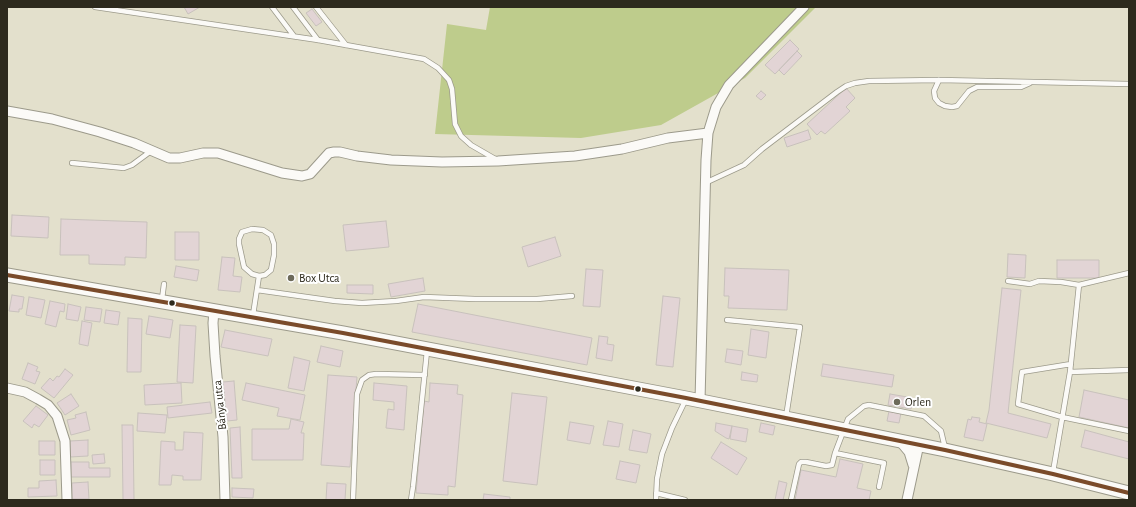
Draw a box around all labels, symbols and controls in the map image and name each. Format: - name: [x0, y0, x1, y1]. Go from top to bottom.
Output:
- place label: Box Utca: [299, 271, 339, 285]
- marker: Box Utca: [286, 273, 296, 283]
- unlabelled marker: [167, 298, 177, 308]
- street label: Bánya utca: [210, 379, 230, 431]
- unlabelled marker: [633, 384, 643, 394]
- place label: Orlen: [905, 395, 931, 409]
- marker: Orlen: [892, 397, 902, 407]

